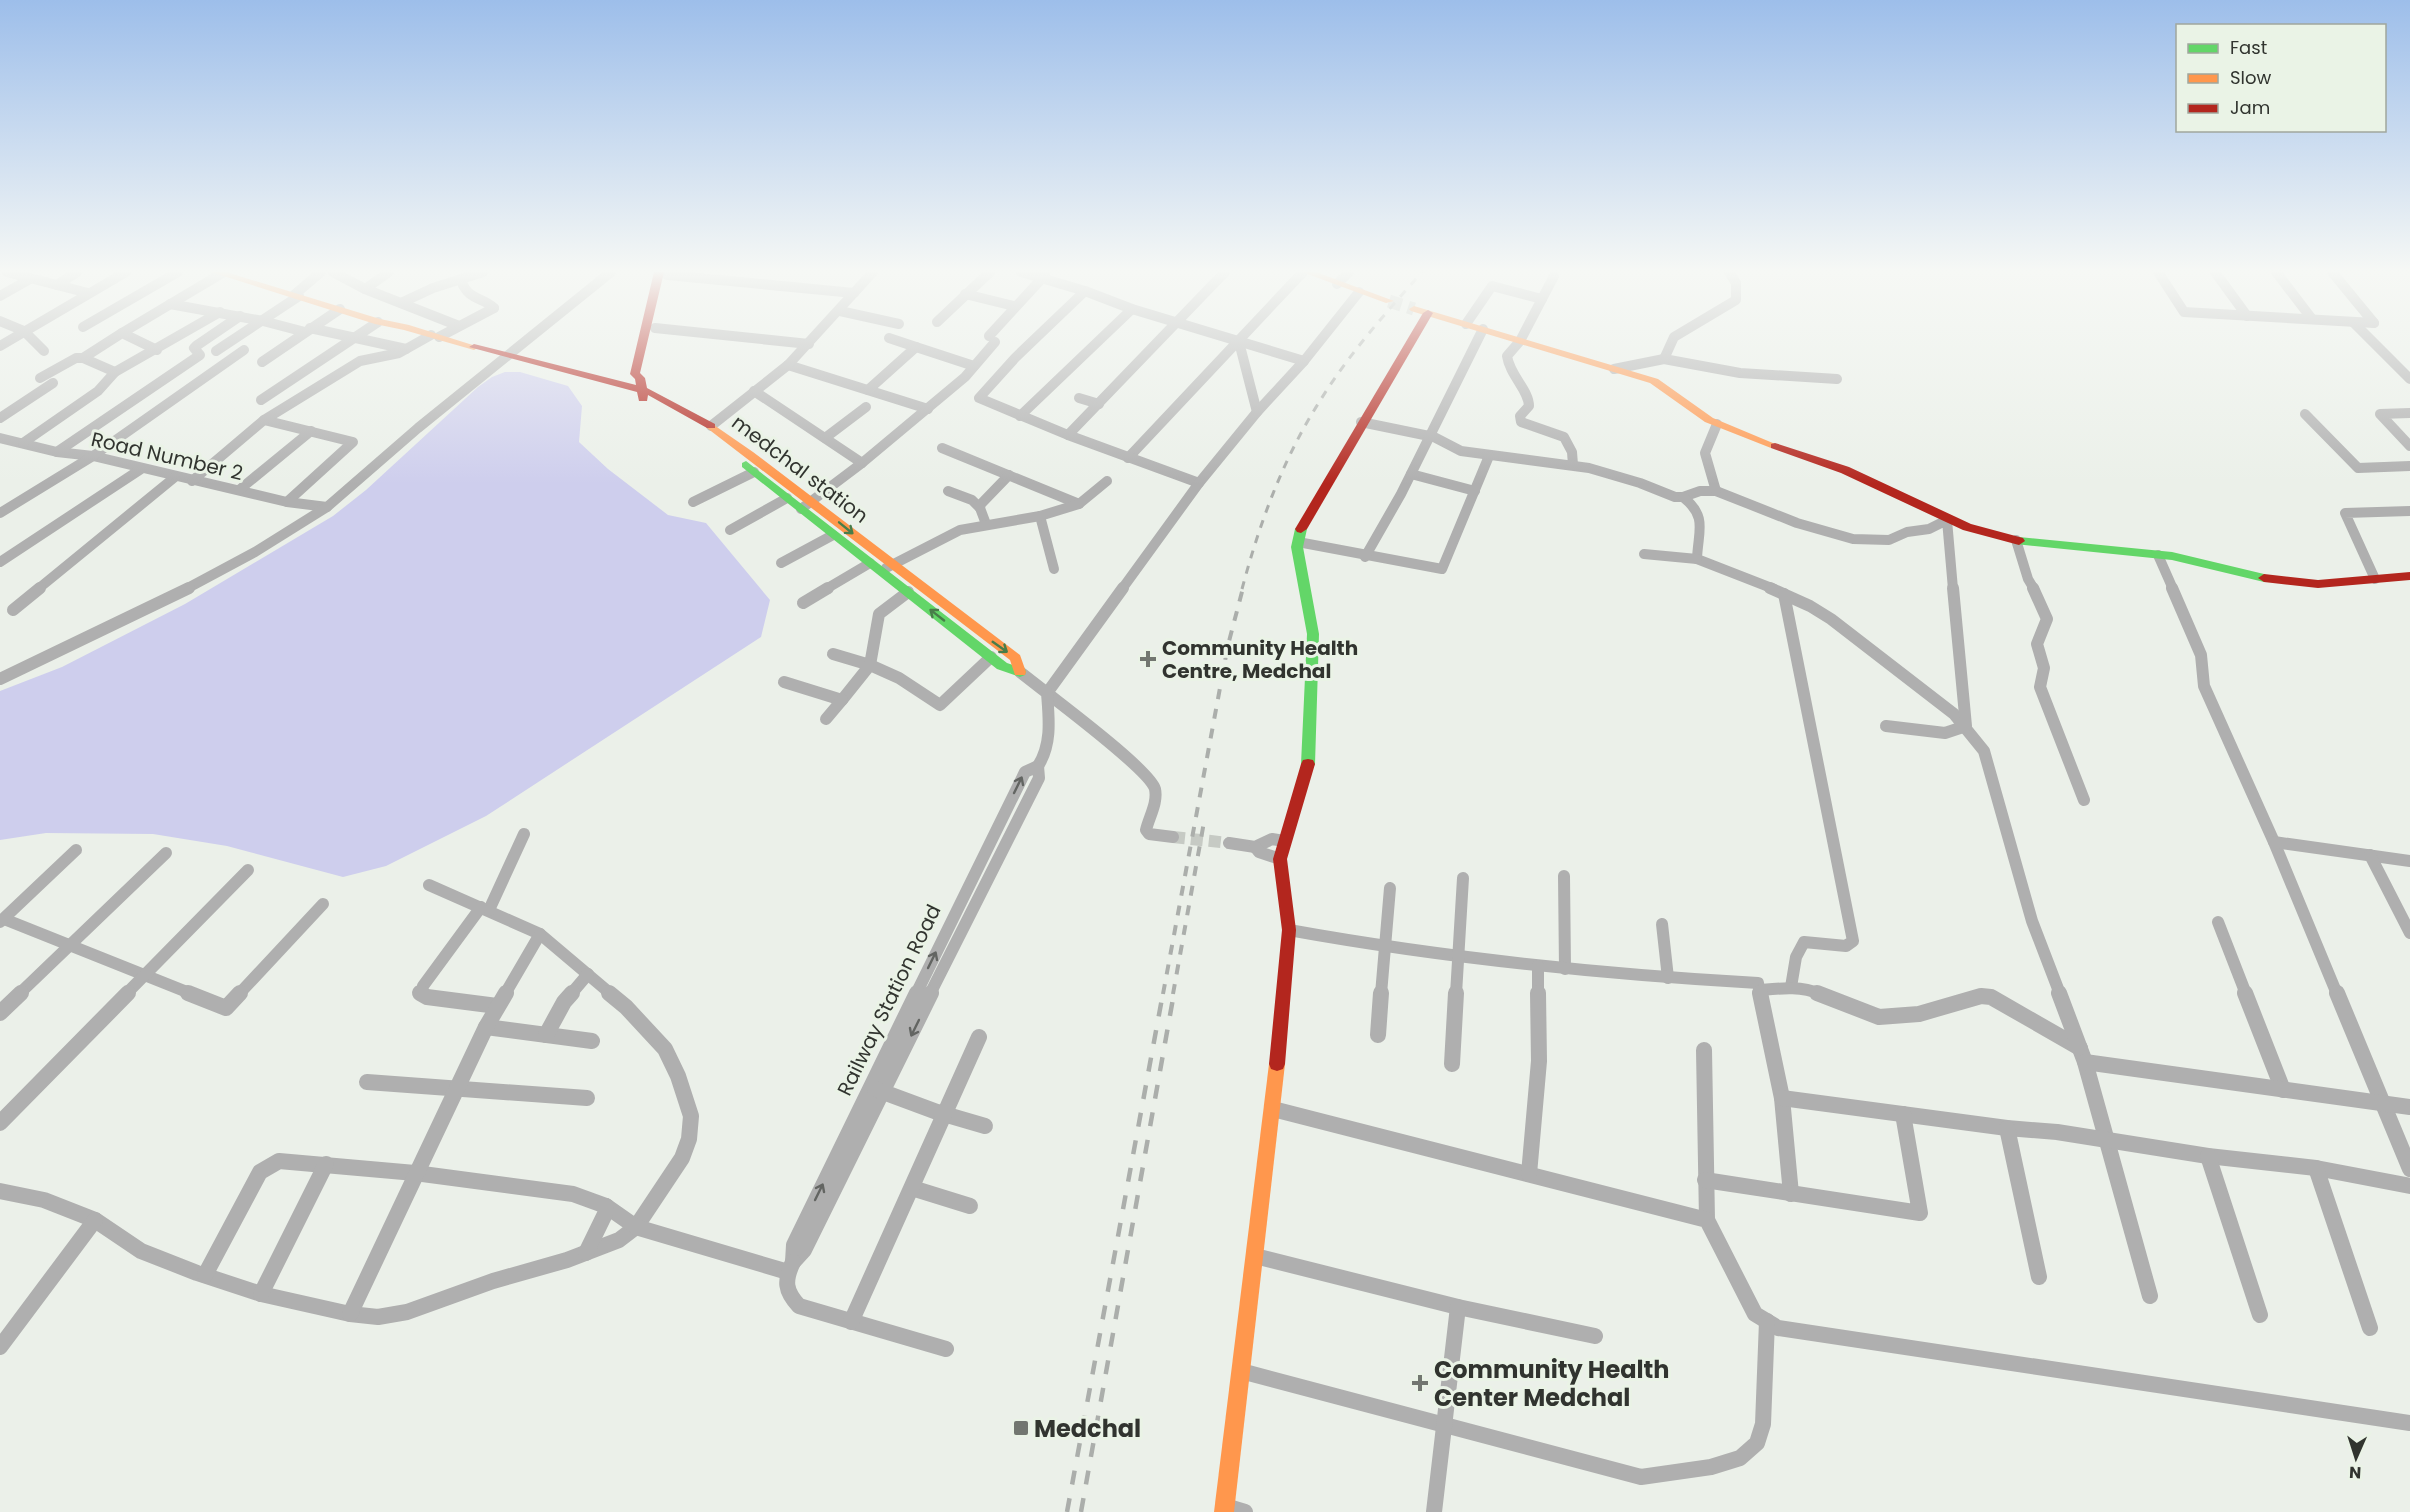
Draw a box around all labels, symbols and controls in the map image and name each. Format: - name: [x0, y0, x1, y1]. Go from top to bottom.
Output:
- legend: [2176, 24, 2386, 132]
- text: Fast: [2230, 35, 2267, 60]
- text: Slow: [2230, 65, 2272, 90]
- text: Jam: [2230, 95, 2270, 120]
- street label: medchal station: [726, 408, 874, 530]
- street label: Road Number 2: [88, 425, 246, 487]
- one-way arrow: [838, 521, 853, 535]
- one-way arrow: [930, 609, 946, 622]
- place label: Community Health Centre, Medchal: [1162, 634, 1358, 685]
- one-way arrow: [991, 641, 1008, 653]
- marker: Community Health Centre, Medchal: [1139, 650, 1157, 668]
- one-way arrow: [1013, 776, 1025, 794]
- street label: Railway Station Road: [830, 900, 948, 1100]
- one-way arrow: [927, 952, 939, 970]
- one-way arrow: [909, 1019, 920, 1037]
- one-way arrow: [814, 1183, 826, 1201]
- place label: Community Health Center Medchal: [1434, 1353, 1669, 1414]
- marker: Community Health Center Medchal: [1411, 1374, 1429, 1392]
- place label: Medchal: [1034, 1412, 1141, 1445]
- marker: Medchal: [1012, 1419, 1030, 1437]
- north arrow: [2326, 1428, 2386, 1488]
- text: N: [2349, 1461, 2362, 1484]

